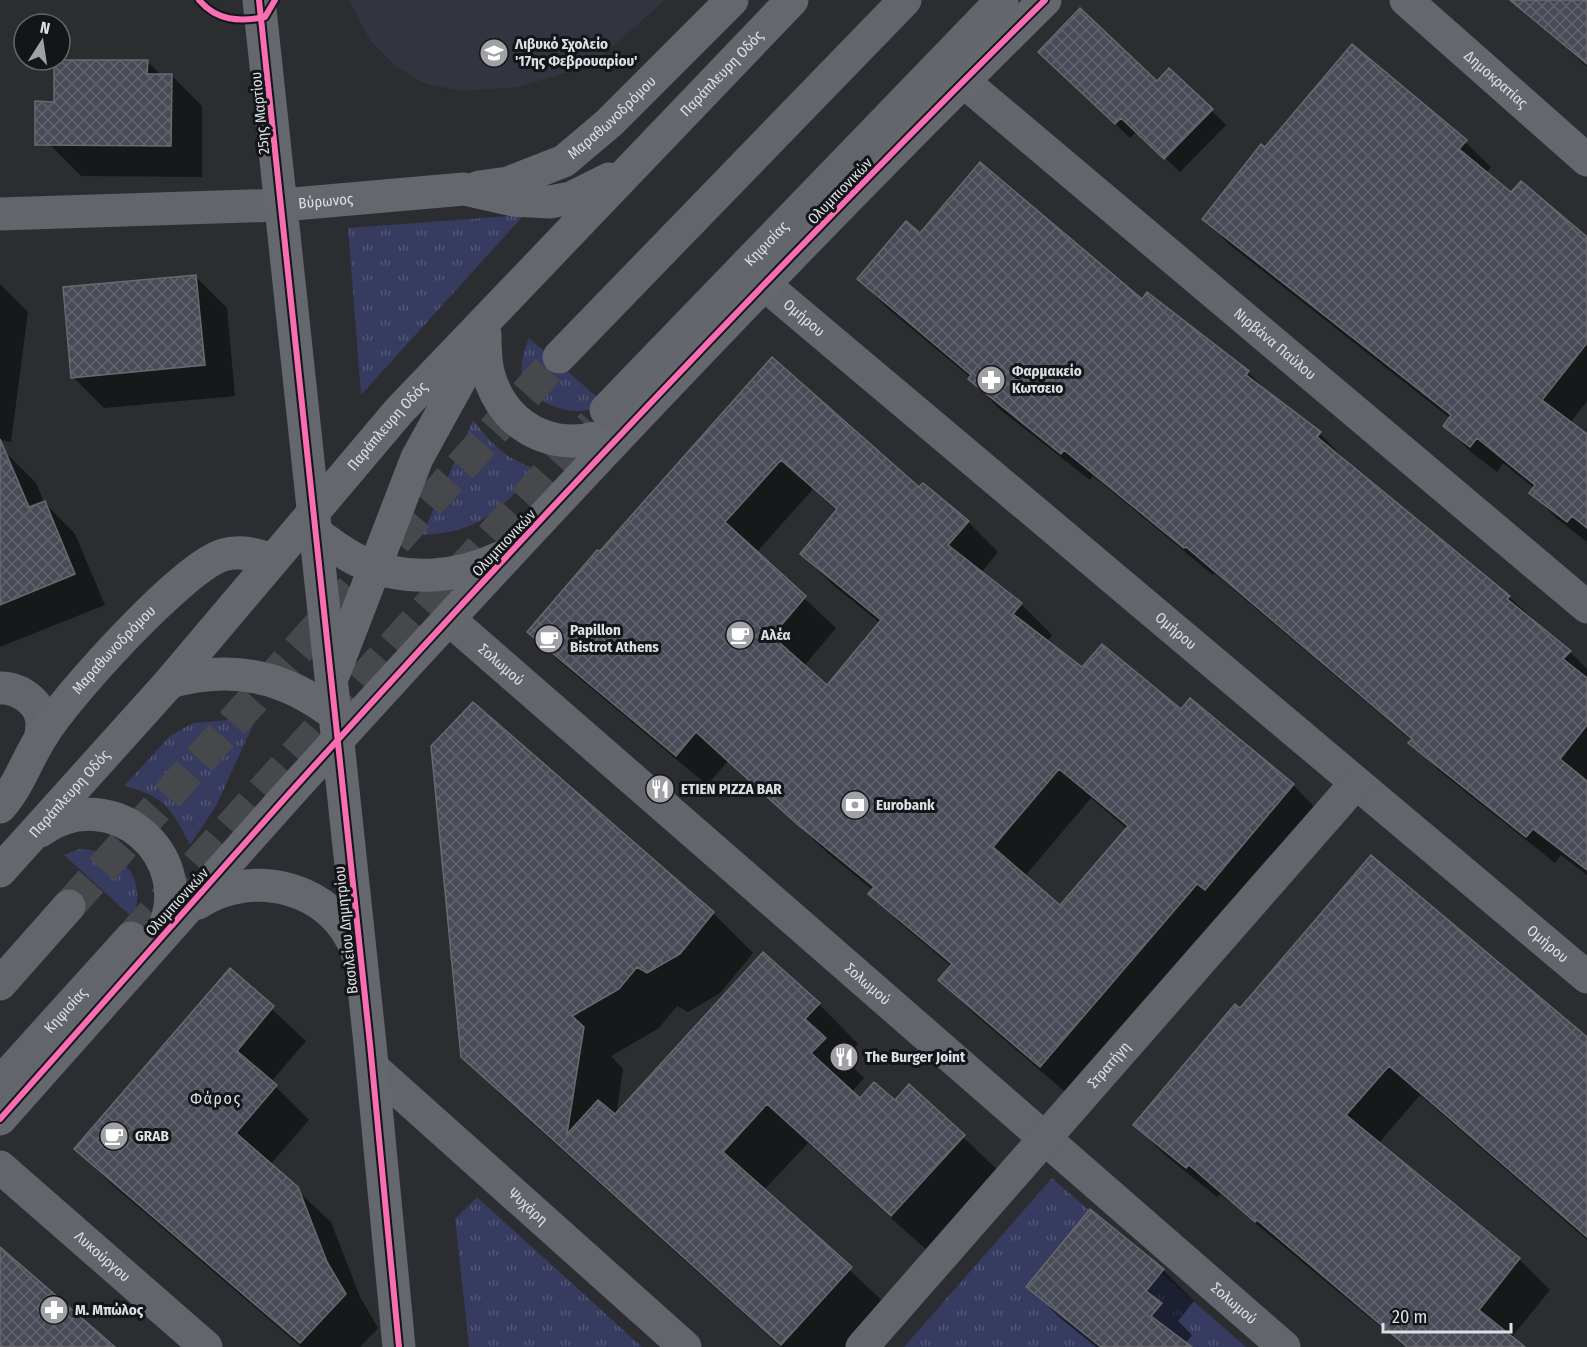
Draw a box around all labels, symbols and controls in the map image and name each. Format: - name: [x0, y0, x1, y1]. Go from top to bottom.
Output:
- north arrow: [12, 12, 72, 72]
- text: N: [38, 18, 52, 38]
- street label: Παράπλευρη Οδός: [676, 26, 767, 120]
- place label: Λιβυκό Σχολείο '17ης Φεβρουαρίου': [514, 35, 637, 70]
- school or university icon: Λιβυκό Σχολείο '17ης Φεβρουαρίου': [478, 37, 510, 69]
- street label: Δημοκρατίας: [1460, 47, 1532, 113]
- street label: 25ης Μαρτίου: [247, 71, 273, 155]
- street label: Μαραθωνοδρόμου: [564, 72, 660, 163]
- street label: Ολυμπιονικών: [804, 154, 876, 228]
- street label: Βύρωνος: [298, 190, 355, 213]
- street label: Κηφισίας: [741, 217, 793, 270]
- street label: Ομήρου: [780, 295, 828, 340]
- street label: Νιρβάνα Παύλου: [1230, 304, 1320, 384]
- place label: Φαρμακείο Κωτσειο: [1012, 362, 1082, 397]
- pharmacy icon: Φαρμακείο Κωτσειο: [975, 364, 1007, 396]
- street label: Παράπλευρη Οδός: [344, 377, 432, 474]
- street label: Ολυμπιονικών: [468, 505, 540, 580]
- street label: Μαραθωνοδρόμου: [68, 602, 159, 698]
- street label: Ομήρου: [1151, 608, 1200, 653]
- cafe icon: Αλέα: [724, 619, 756, 651]
- place label: Papillon Bistrot Athens: [570, 621, 659, 656]
- cafe icon: Papillon Bistrot Athens: [533, 623, 565, 655]
- place label: Αλέα: [760, 626, 791, 644]
- street label: Σολωμού: [475, 640, 528, 689]
- street label: Παράπλευρη Οδός: [25, 745, 114, 841]
- restaurant icon: ETIEN PIZZA BAR: [644, 773, 676, 805]
- place label: ETIEN PIZZA BAR: [681, 780, 782, 798]
- bank icon: Eurobank: [839, 789, 871, 821]
- place label: Eurobank: [876, 796, 935, 814]
- street label: Ολυμπιονικών: [142, 864, 213, 940]
- street label: Βασιλείου Δημητρίου: [330, 865, 362, 995]
- street label: Ομήρου: [1523, 921, 1572, 966]
- street label: Σολωμού: [841, 959, 894, 1009]
- street label: Κηφισίας: [40, 983, 91, 1037]
- street label: Στρατήγη: [1084, 1038, 1134, 1092]
- restaurant icon: The Burger Joint: [828, 1041, 860, 1073]
- place label: The Burger Joint: [865, 1048, 966, 1066]
- district label: Φάρος: [190, 1089, 242, 1108]
- cafe icon: GRAB: [98, 1120, 130, 1152]
- place label: GRAB: [135, 1127, 169, 1145]
- street label: Ψυχάρη: [505, 1184, 551, 1229]
- street label: Λυκούργου: [71, 1227, 134, 1286]
- street label: Σολωμού: [1207, 1279, 1260, 1328]
- pharmacy icon: Μ. Μπώλος: [38, 1294, 70, 1326]
- scale bar: [1383, 1296, 1510, 1334]
- place label: Μ. Μπώλος: [75, 1301, 144, 1319]
- text: 20 m: [1392, 1306, 1427, 1328]

